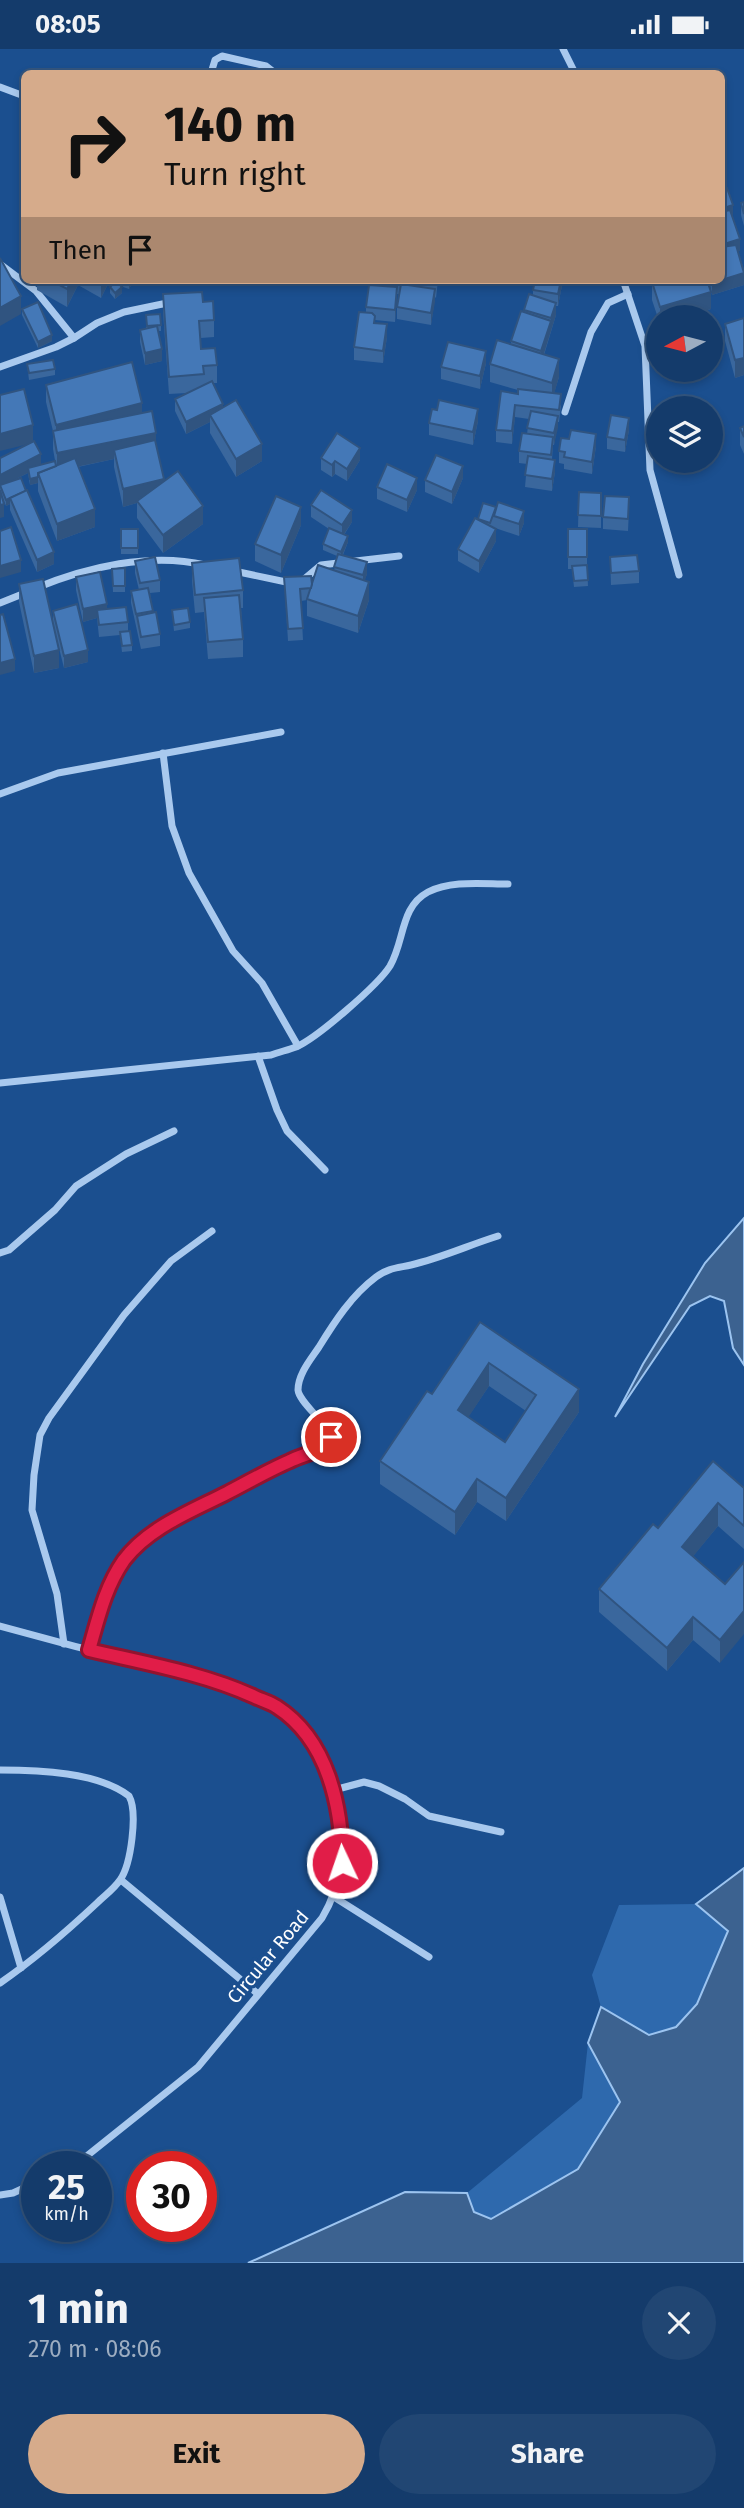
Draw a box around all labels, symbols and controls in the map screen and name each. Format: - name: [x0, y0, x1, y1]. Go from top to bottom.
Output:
- text: 08:05: [35, 9, 101, 40]
- text: 140 m: [164, 95, 296, 154]
- icon: right: [49, 98, 140, 189]
- text: Turn right: [164, 155, 306, 193]
- icon: arrive: [121, 231, 159, 269]
- text: Then: [49, 235, 107, 266]
- north arrow: [646, 305, 723, 381]
- map controls: [646, 305, 723, 473]
- button: layers: [646, 396, 723, 473]
- pin: [301, 1407, 361, 1467]
- icon: arrive: [312, 1418, 350, 1456]
- position arrow: [305, 1826, 379, 1900]
- street label: Circular Road: [222, 1906, 314, 2008]
- speed limit sign: 30: [126, 2151, 217, 2242]
- text: 25: [48, 2166, 85, 2208]
- text: km/h: [44, 2203, 89, 2225]
- text: 1 min: [28, 2284, 129, 2334]
- button: close: [642, 2286, 716, 2360]
- text: 270 m · 08:06: [28, 2335, 162, 2363]
- button: Exit: [28, 2414, 365, 2494]
- button: Share: [379, 2414, 716, 2494]

